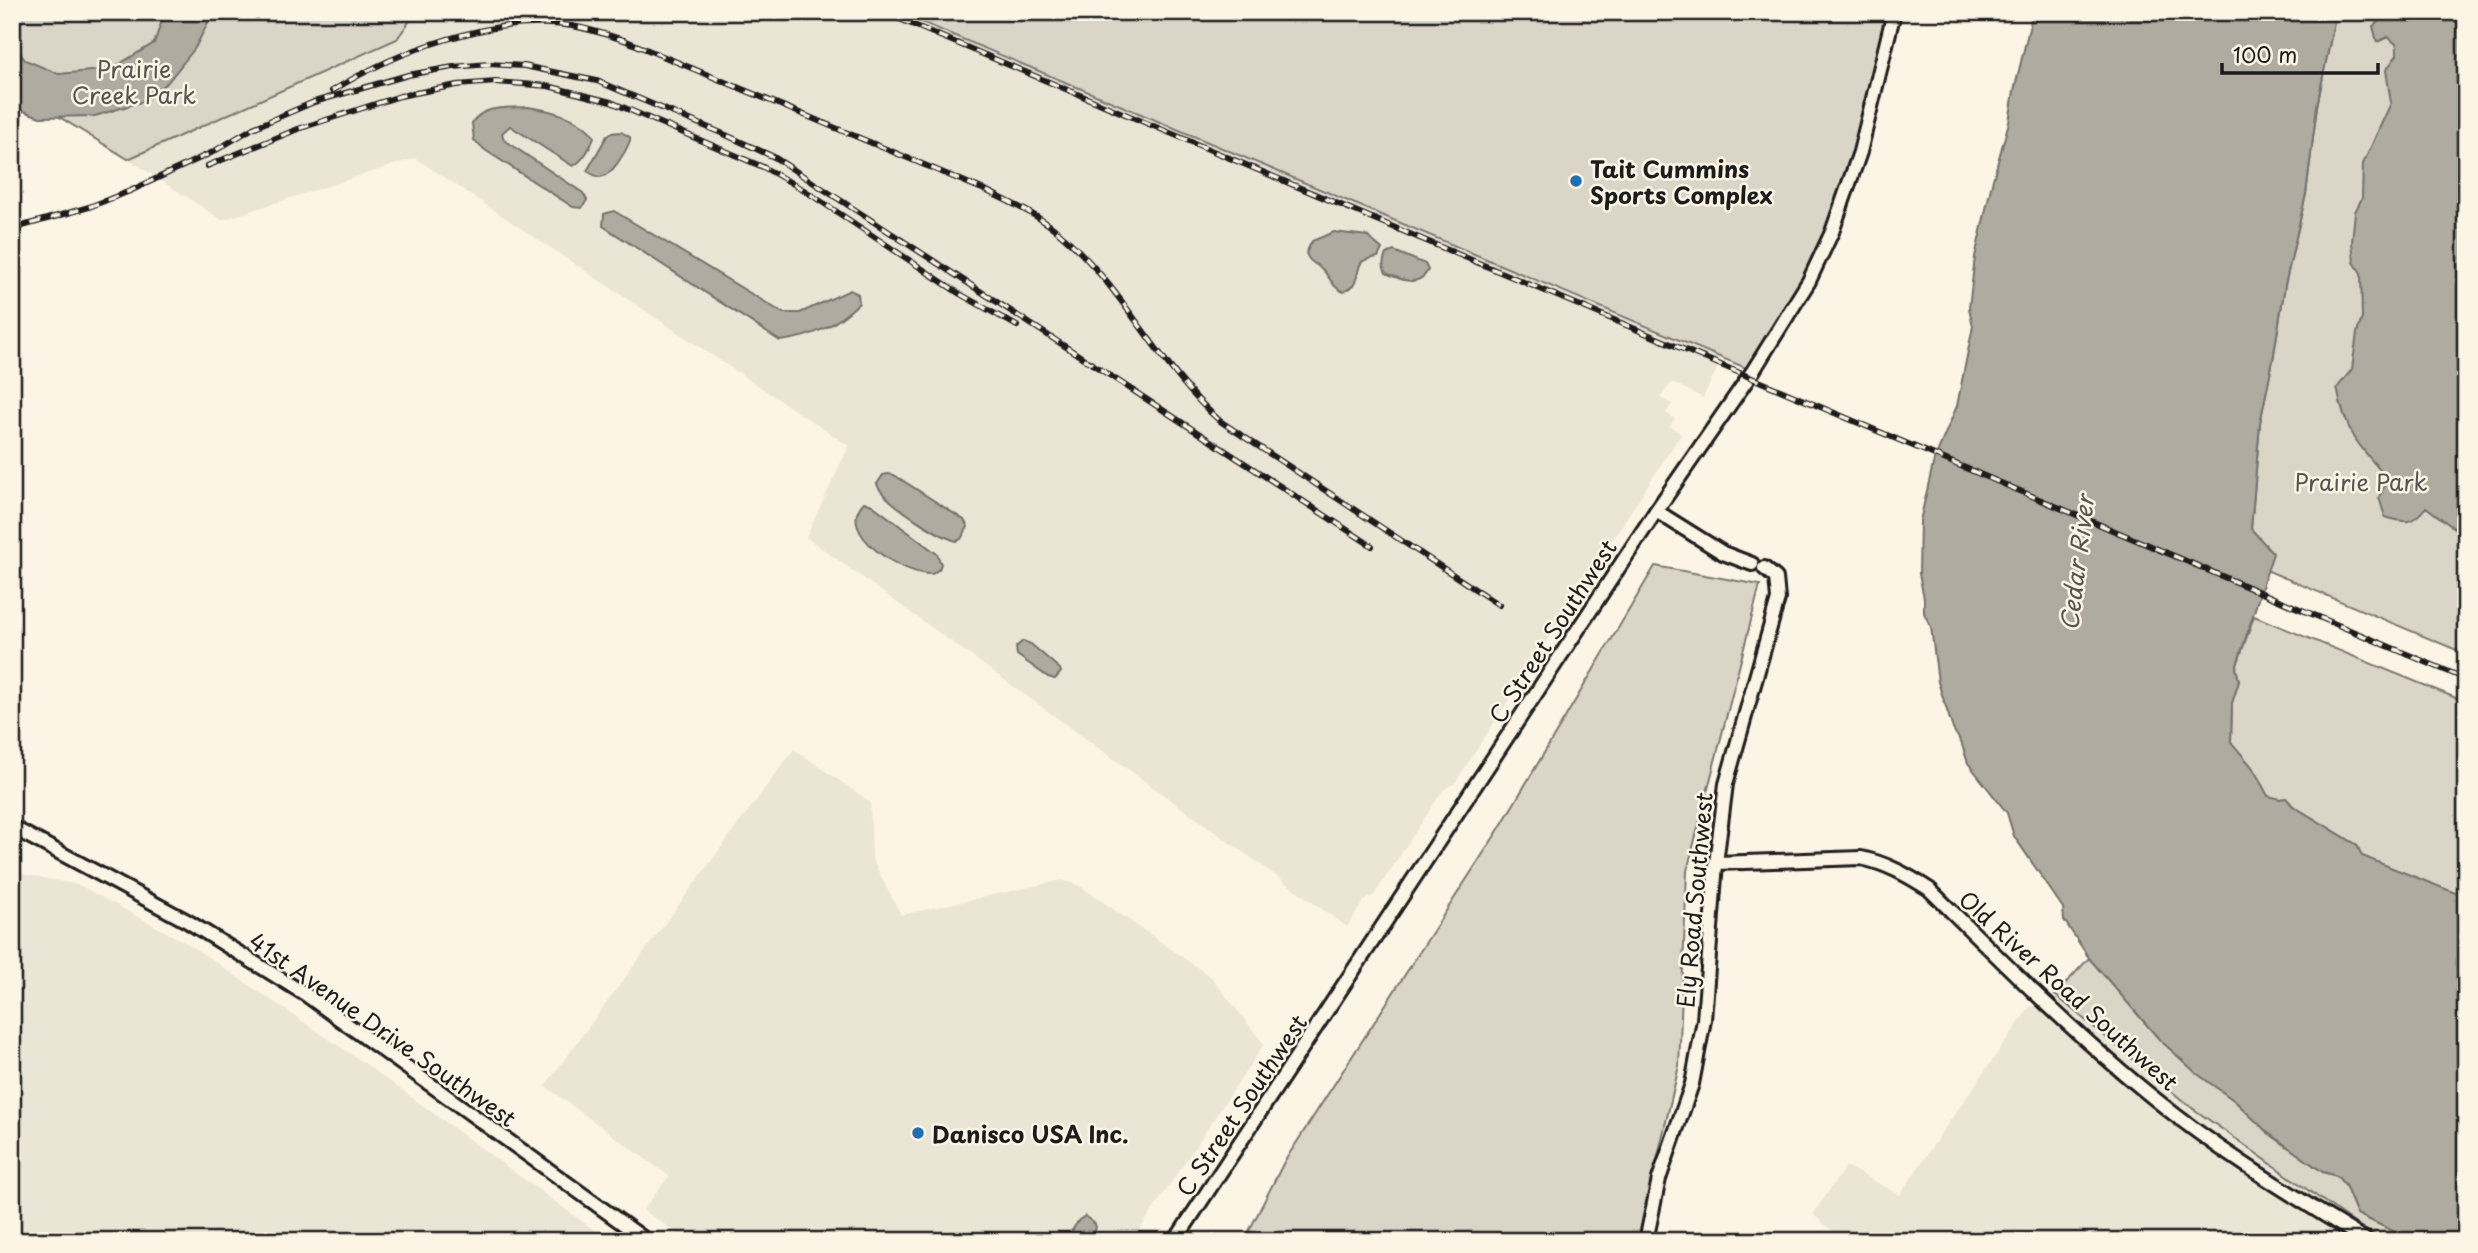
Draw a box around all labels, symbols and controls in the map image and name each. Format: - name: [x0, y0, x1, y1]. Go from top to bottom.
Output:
- scale bar: [2222, 32, 2378, 76]
- text: 100 m: [2233, 38, 2297, 70]
- park label: Prairie Creek Park: [72, 51, 196, 112]
- place label: Tait Cummins Sports Complex: [1590, 151, 1773, 212]
- marker: Tait Cummins Sports Complex: [1568, 173, 1584, 189]
- park label: Prairie Park: [2295, 464, 2427, 499]
- water label: Cedar River: [2050, 490, 2103, 633]
- street label: C Street Southwest: [1479, 532, 1625, 730]
- street label: Ely Road Southwest: [1667, 791, 1721, 1009]
- street label: Old River Road Southwest: [1951, 882, 2187, 1098]
- street label: 41st Avenue Drive Southwest: [242, 923, 524, 1135]
- street label: C Street Southwest: [1167, 1007, 1315, 1203]
- place label: Danisco USA Inc.: [932, 1116, 1129, 1151]
- marker: Danisco USA Inc.: [910, 1125, 926, 1141]

